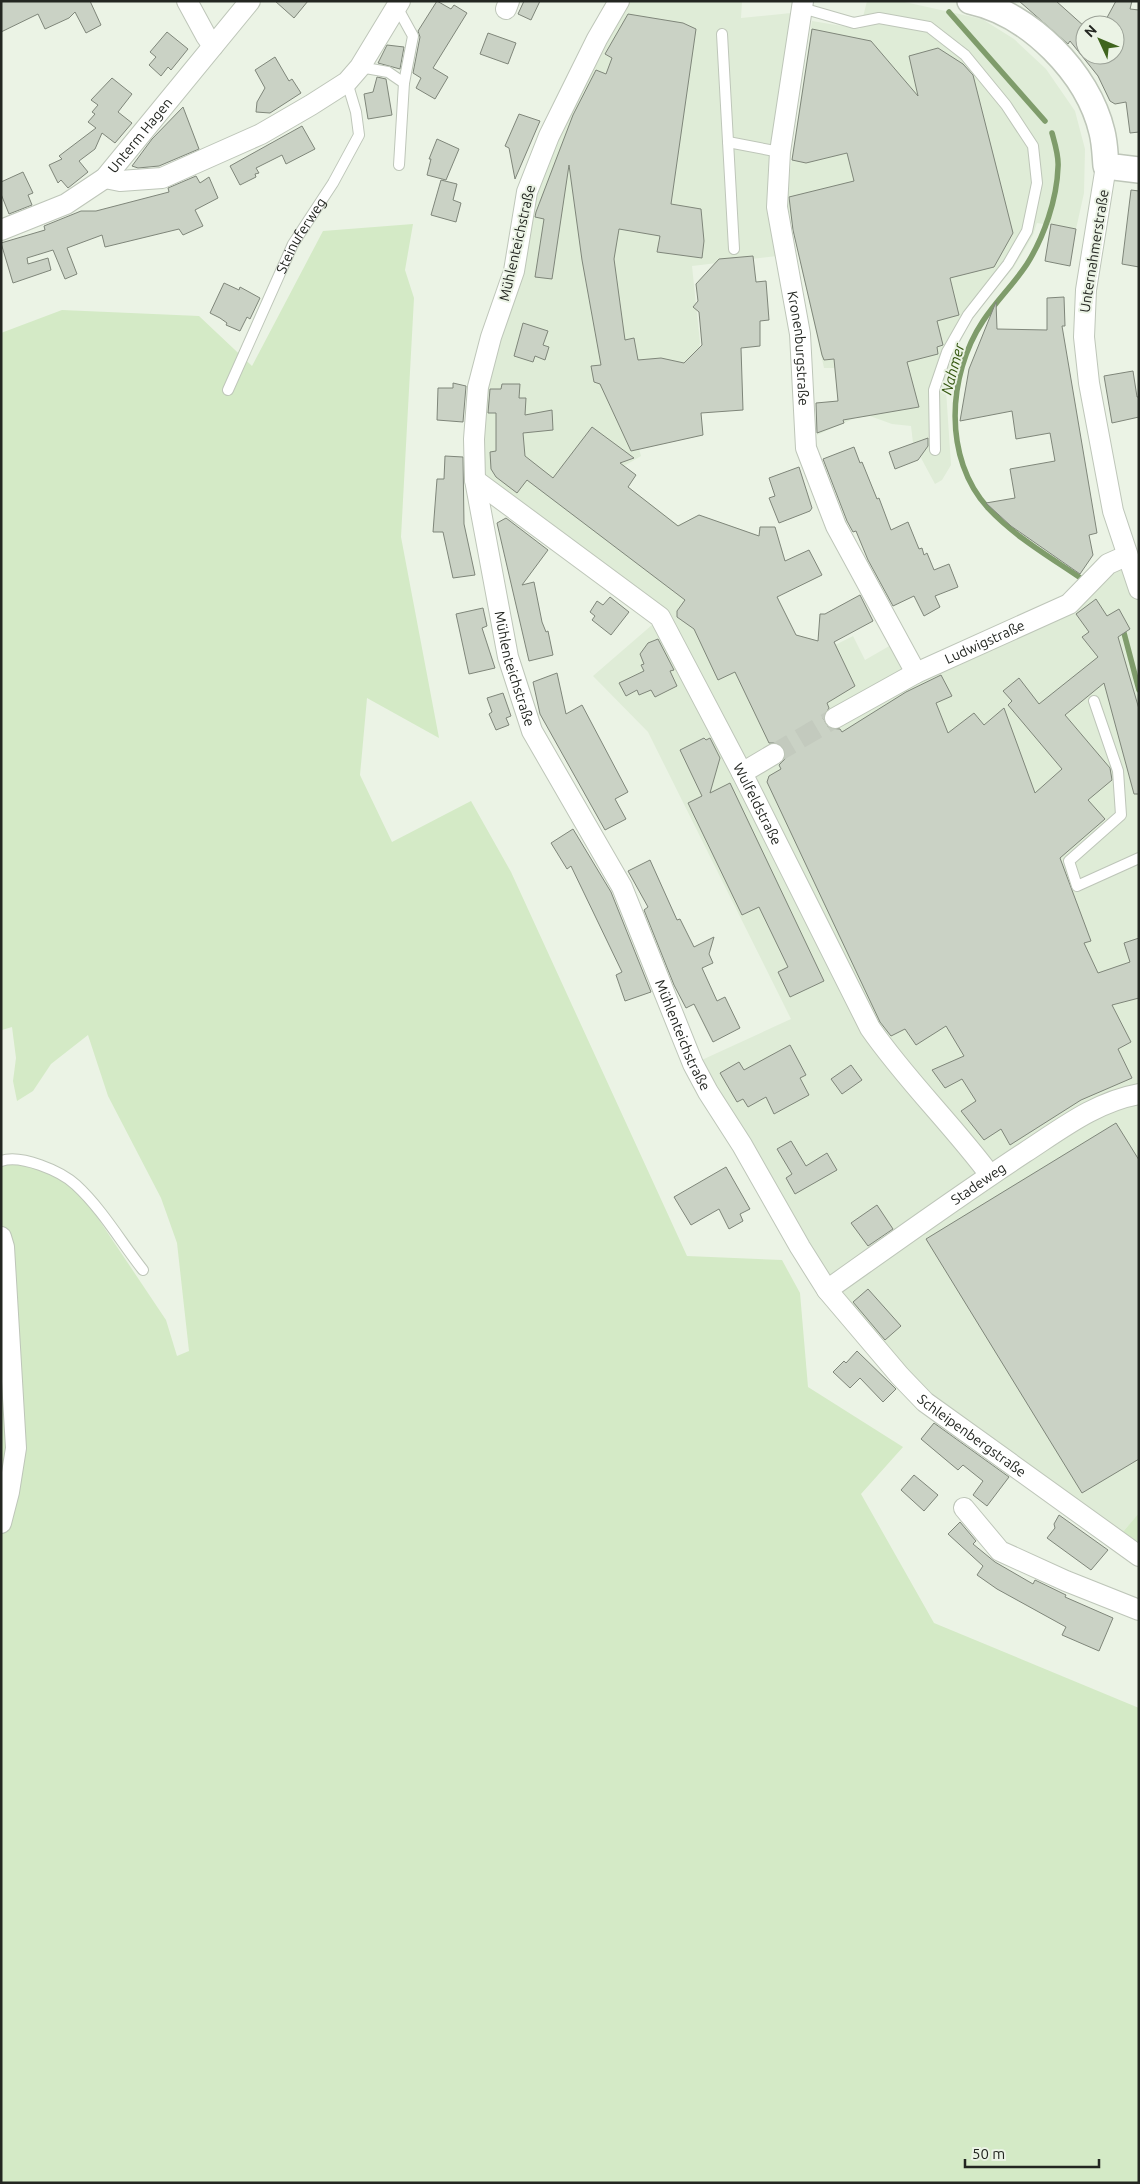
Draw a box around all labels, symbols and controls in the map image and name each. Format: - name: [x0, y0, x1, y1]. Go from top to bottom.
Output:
- north arrow: [1075, 15, 1125, 65]
- text: N: [1081, 22, 1100, 40]
- street label: Unterm Hagen: [105, 95, 175, 176]
- street label: Mühlenteichstraße: [496, 183, 538, 303]
- street label: Unternahmerstraße: [1076, 188, 1112, 314]
- street label: Steinuferweg: [273, 195, 329, 276]
- street label: Kronenburgstraße: [784, 290, 812, 406]
- water label: Nahmer: [937, 340, 968, 396]
- street label: Mühlenteichstraße: [492, 610, 538, 728]
- street label: Ludwigstraße: [942, 617, 1027, 667]
- street label: Wulfeldstraße: [730, 760, 785, 848]
- street label: Mühlenteichstraße: [652, 977, 714, 1093]
- street label: Stadeweg: [948, 1159, 1009, 1208]
- street label: Schleipenbergstraße: [914, 1391, 1029, 1480]
- scale bar: [965, 2136, 1099, 2168]
- text: 50 m: [972, 2145, 1005, 2162]

